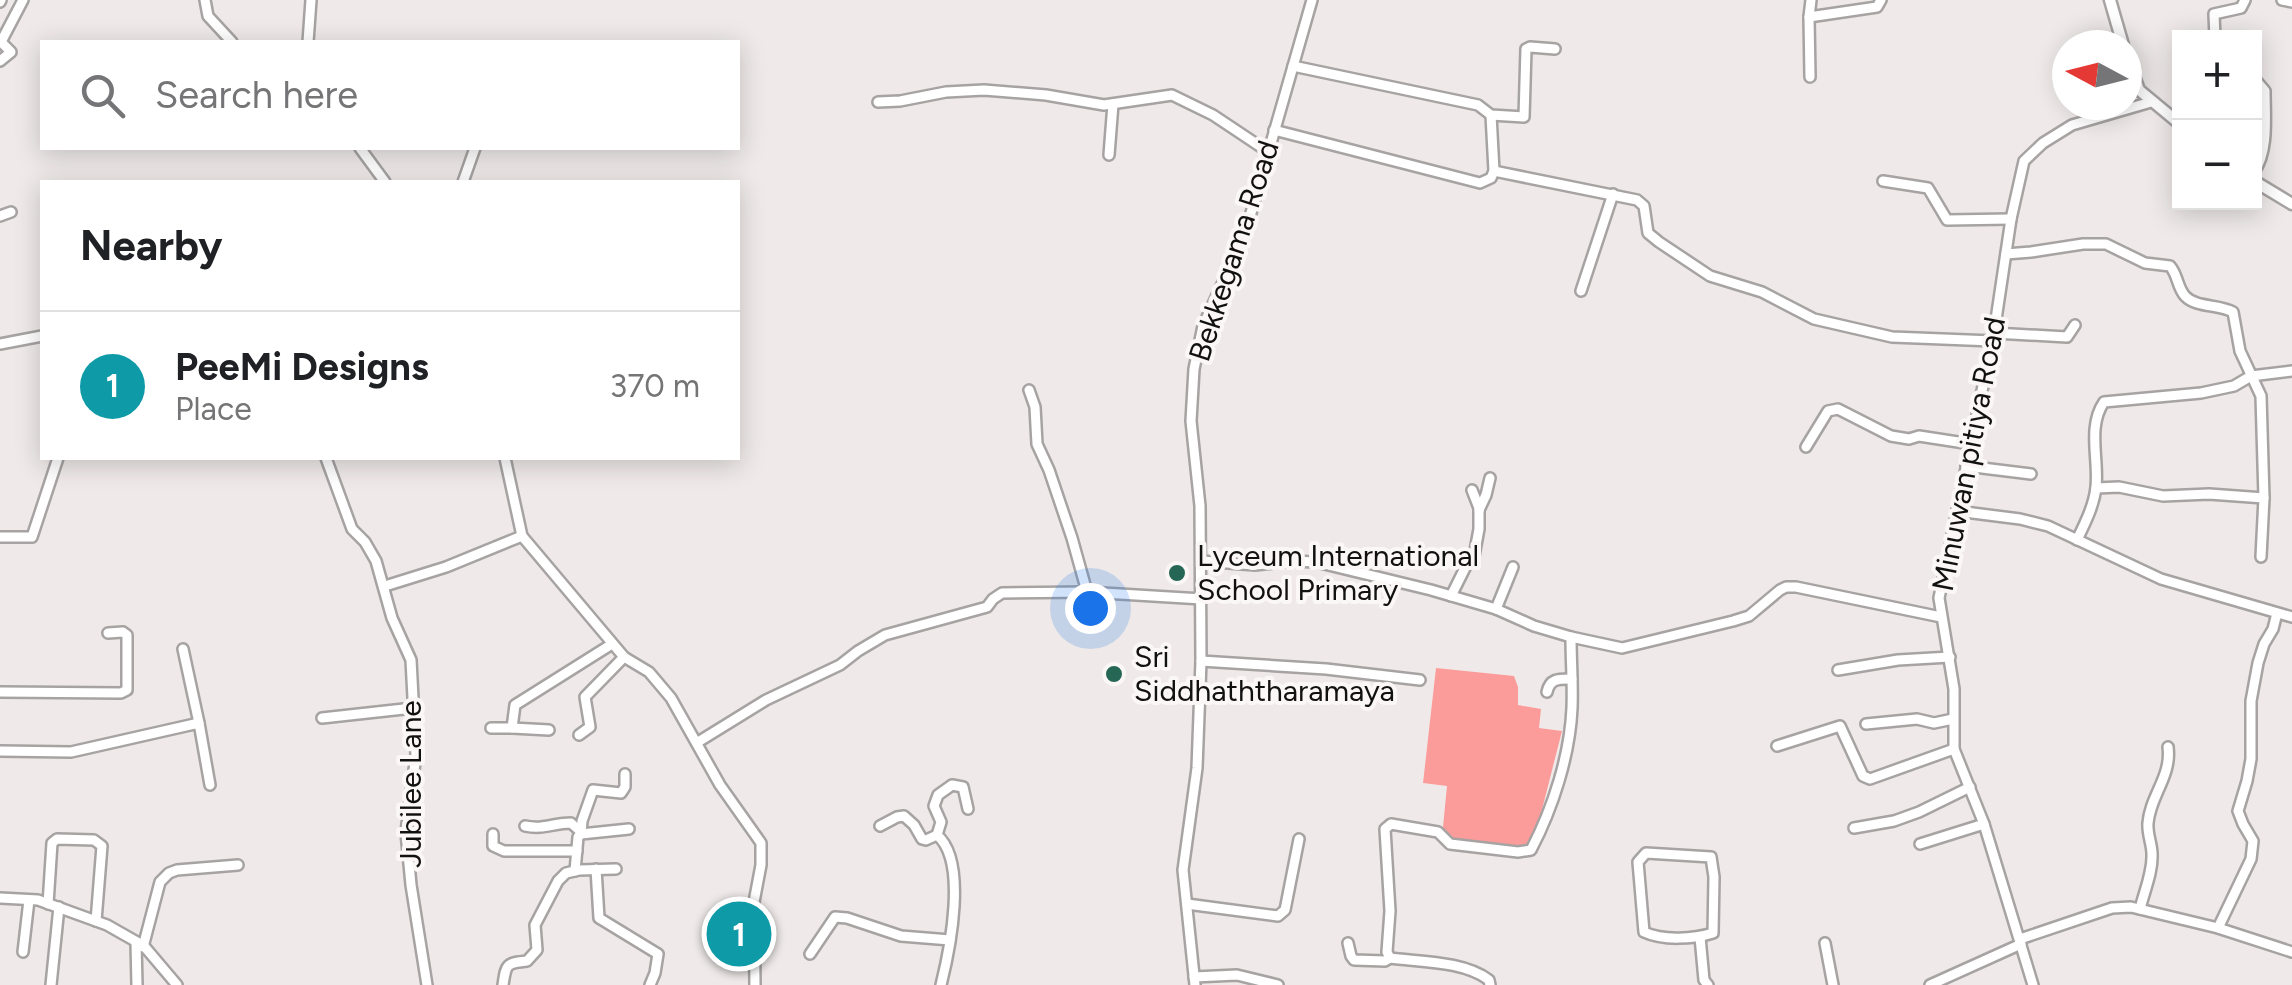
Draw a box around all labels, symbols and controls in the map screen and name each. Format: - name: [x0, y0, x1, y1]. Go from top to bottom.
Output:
- north arrow: [2052, 30, 2142, 120]
- map controls: [2172, 30, 2262, 210]
- button: +: [2172, 30, 2262, 120]
- search box: [40, 40, 740, 150]
- icon: search: [75, 68, 130, 123]
- text: Search here: [155, 72, 358, 118]
- button: −: [2172, 120, 2262, 210]
- street label: Bekkegama Road: [1180, 136, 1287, 366]
- text: Nearby: [80, 220, 222, 271]
- street label: Minuwan pitiya Road: [1924, 314, 2013, 594]
- text: PeeMi Designs: [175, 344, 429, 390]
- text: 1: [106, 367, 119, 405]
- text: 370 m: [610, 367, 700, 405]
- text: Place: [175, 390, 252, 428]
- place label: Lyceum International School Primary: [1197, 537, 1479, 608]
- marker: Lyceum International School Primary: [1166, 562, 1188, 584]
- your location: [1065, 583, 1116, 634]
- place label: Sri Siddhaththaramaya: [1134, 638, 1395, 709]
- marker: Sri Siddhaththaramaya: [1103, 663, 1125, 685]
- street label: Jubilee Lane: [392, 700, 429, 868]
- pin: 1: [706, 896, 772, 972]

